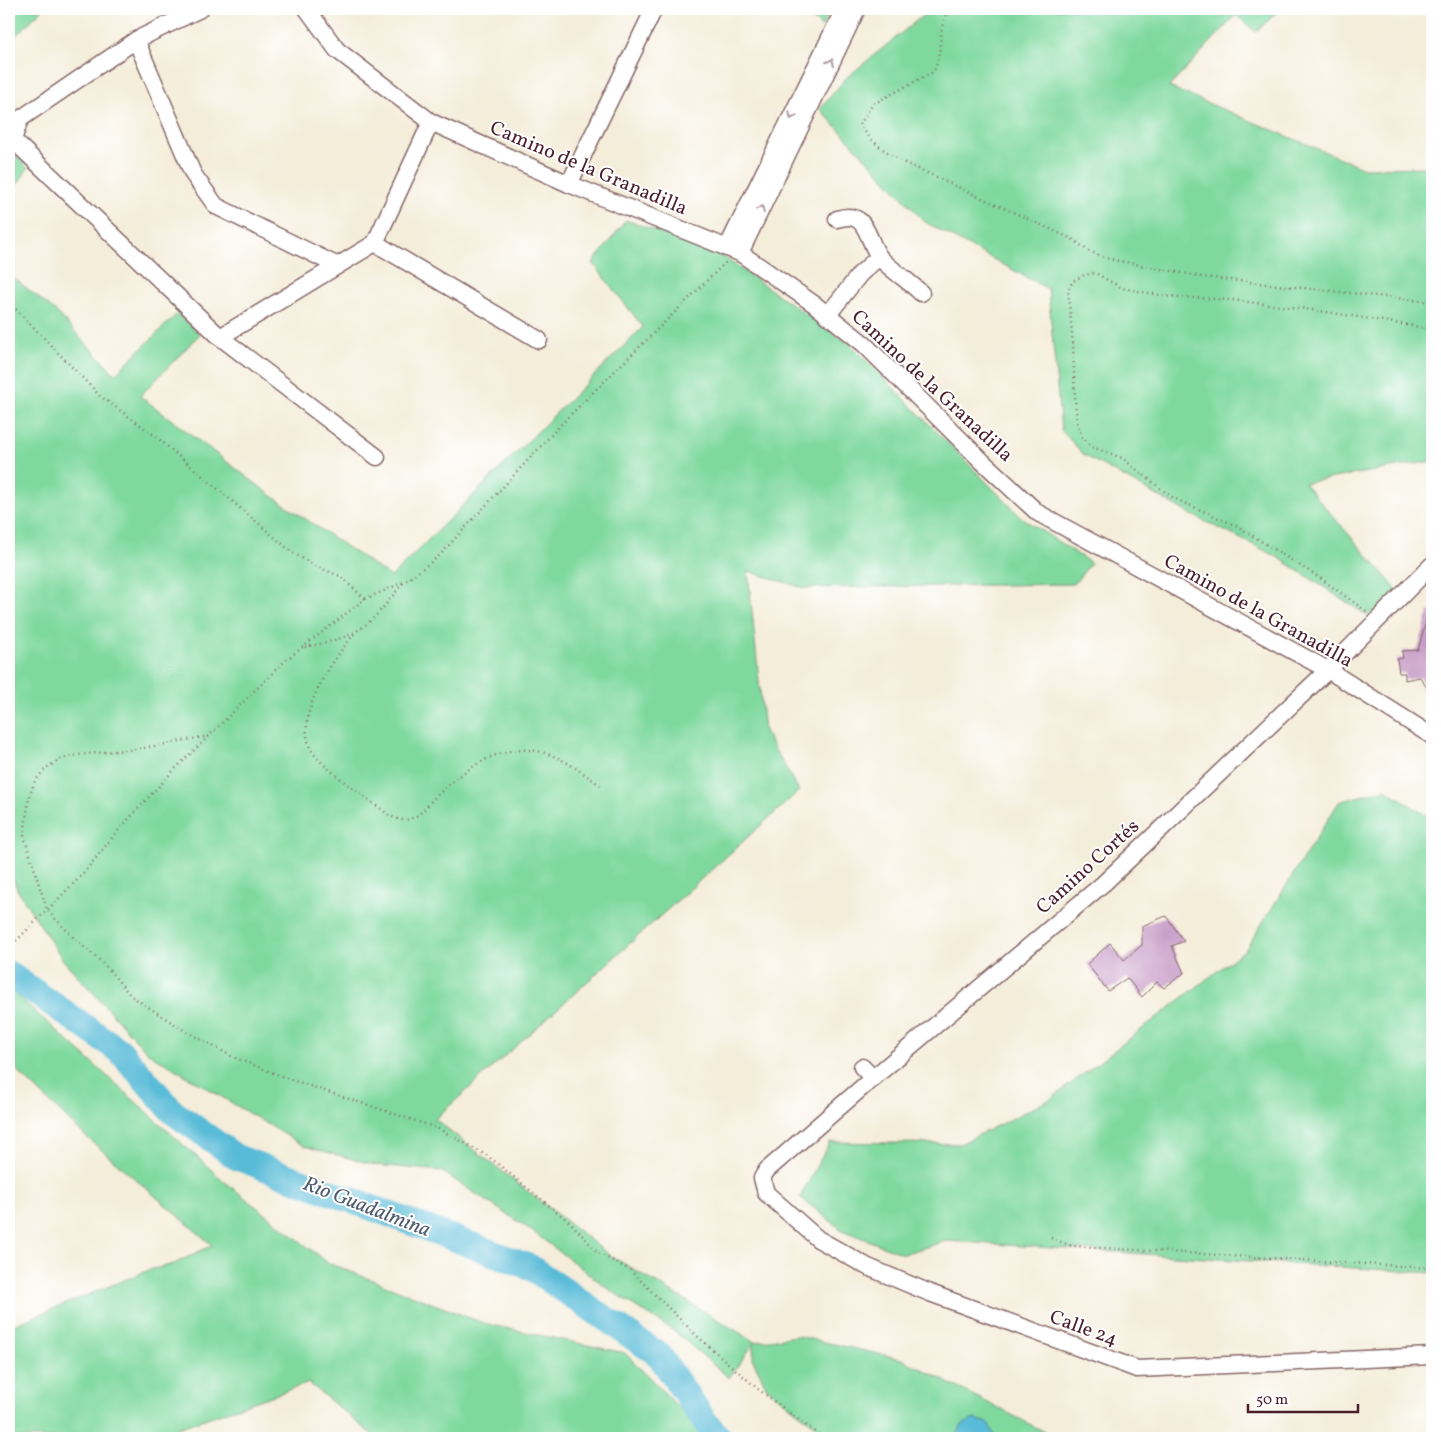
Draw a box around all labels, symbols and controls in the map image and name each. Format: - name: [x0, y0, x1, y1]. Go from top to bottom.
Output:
- one-way arrow: [825, 58, 836, 67]
- one-way arrow: [788, 110, 798, 119]
- street label: Camino de la Granadilla: [485, 115, 691, 223]
- one-way arrow: [755, 205, 766, 214]
- street label: Camino de la Granadilla: [845, 304, 1019, 469]
- street label: Camino de la Granadilla: [1158, 548, 1358, 675]
- street label: Camino Cortés: [1031, 813, 1146, 921]
- water label: Rio Guadalmina: [299, 1170, 434, 1245]
- street label: Calle 24: [1045, 1304, 1121, 1354]
- scale bar: [1248, 1382, 1358, 1414]
- text: 50 m: [1256, 1390, 1288, 1411]

